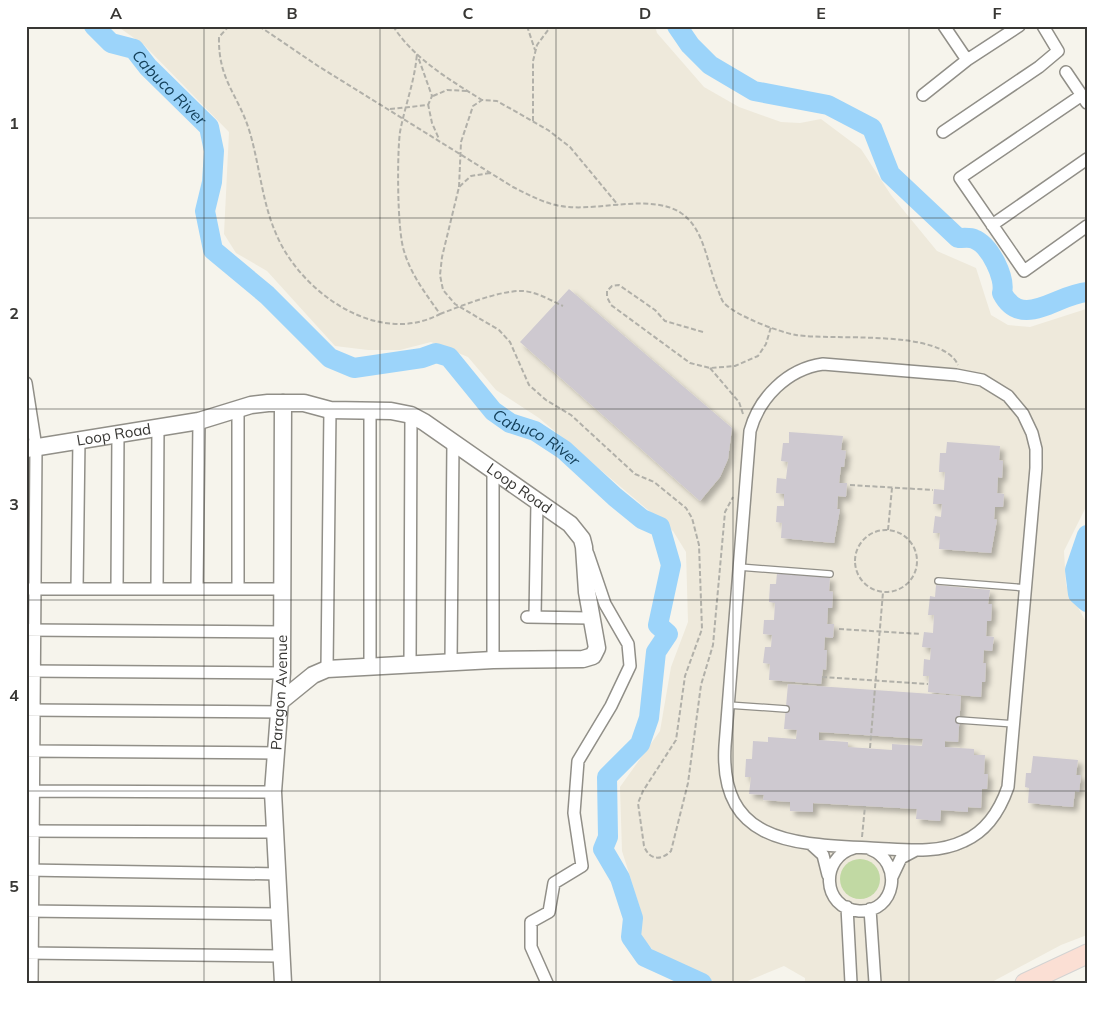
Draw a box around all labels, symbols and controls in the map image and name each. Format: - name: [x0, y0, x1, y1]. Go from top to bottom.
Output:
- text: A: [110, 3, 122, 23]
- text: B: [286, 3, 298, 23]
- text: C: [463, 3, 474, 23]
- text: D: [639, 3, 651, 23]
- text: E: [816, 3, 826, 23]
- text: F: [992, 3, 1002, 23]
- water label: Cabuco River: [128, 45, 212, 130]
- text: 1: [9, 113, 19, 133]
- text: 2: [9, 303, 19, 323]
- water label: Cabuco River: [489, 404, 585, 471]
- street label: Loop Road: [75, 419, 152, 450]
- street label: Loop Road: [483, 459, 556, 517]
- text: 3: [9, 494, 19, 514]
- street label: Paragon Avenue: [266, 635, 291, 751]
- text: 4: [9, 685, 19, 705]
- text: 5: [9, 876, 19, 896]

